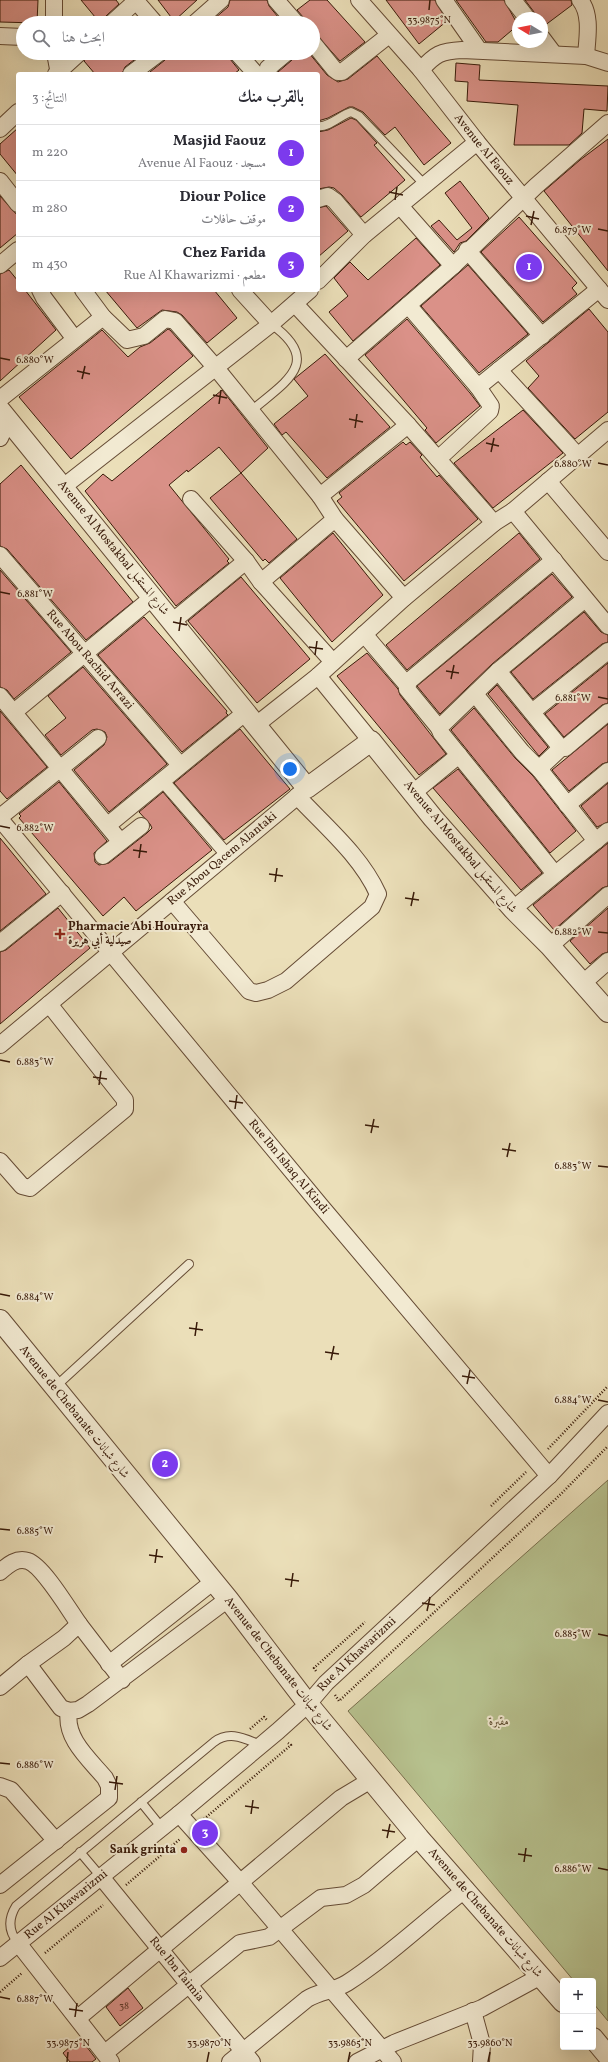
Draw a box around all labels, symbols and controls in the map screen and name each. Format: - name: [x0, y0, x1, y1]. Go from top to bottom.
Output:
- north arrow: [512, 12, 548, 48]
- text: 33.9875°N: [407, 13, 451, 27]
- search box: [16, 16, 320, 60]
- icon: search: [30, 27, 52, 49]
- text: ابحث هنا: [62, 28, 105, 49]
- text: بالقرب منك: [238, 86, 304, 109]
- text: النتائج: 3: [32, 90, 67, 108]
- street label: Avenue Al Faouz: [450, 111, 518, 189]
- text: Masjid Faouz: [173, 131, 266, 152]
- text: 220 m: [32, 144, 68, 162]
- text: 1: [288, 144, 294, 162]
- text: مسجد · Avenue Al Faouz: [138, 155, 266, 173]
- text: Diour Police: [179, 187, 266, 208]
- text: 280 m: [32, 200, 68, 218]
- text: 2: [288, 200, 294, 218]
- text: موقف حافلات: [201, 211, 266, 229]
- text: 6.879°W: [555, 223, 591, 237]
- text: Chez Farida: [183, 243, 266, 264]
- pin: 1: [516, 252, 542, 282]
- text: 430 m: [32, 256, 68, 274]
- text: 3: [288, 256, 294, 274]
- text: مطعم · Rue Al Khawarizmi: [123, 267, 266, 285]
- text: 6.880°W: [16, 353, 54, 367]
- text: 6.880°W: [554, 457, 592, 471]
- street label: Avenue Al Mostakbal شارع المستقبل: [52, 477, 172, 620]
- text: 6.881°W: [17, 587, 53, 601]
- street label: Rue Abou Rachid Arrazi: [42, 606, 137, 714]
- text: 6.881°W: [555, 691, 591, 705]
- your location: [280, 759, 300, 779]
- street label: Avenue Al Mostakbal شارع المستقبل: [398, 777, 521, 918]
- street label: Rue Abou Qacem Alantaki: [164, 808, 281, 909]
- text: 6.882°W: [16, 821, 54, 835]
- place label: Pharmacie Abi Hourayra صيدلية أبي هريرة: [68, 919, 209, 950]
- text: 6.882°W: [554, 925, 592, 939]
- marker: Pharmacie Abi Hourayra صيدلية أبي هريرة: [55, 929, 65, 939]
- text: 6.883°W: [17, 1055, 53, 1069]
- street label: Rue Ibn Ishaq Al Kindi: [244, 1116, 333, 1218]
- text: 6.883°W: [555, 1159, 591, 1173]
- text: 6.884°W: [16, 1290, 54, 1304]
- street label: Avenue de Chebanate شارع شبانات: [14, 1342, 133, 1483]
- text: 6.884°W: [554, 1393, 592, 1407]
- pin: 2: [152, 1449, 178, 1479]
- text: 6.885°W: [17, 1524, 53, 1538]
- street label: Avenue de Chebanate شارع شبانات: [219, 1593, 336, 1736]
- street label: Rue Al Khawarizmi: [314, 1613, 400, 1695]
- text: 6.885°W: [555, 1627, 591, 1641]
- park label: مقبرة: [488, 1714, 509, 1730]
- text: 6.886°W: [17, 1758, 53, 1772]
- pin: 3: [192, 1818, 218, 1848]
- place label: Sank grinta: [110, 1842, 176, 1858]
- marker: Sank grinta: [179, 1845, 189, 1855]
- street label: Avenue de Chebanate شارع شبانات: [423, 1845, 546, 1983]
- text: 6.886°W: [555, 1862, 591, 1876]
- street label: Rue Al Khawarizmi: [21, 1866, 112, 1943]
- street label: Rue Ibn Taimia: [145, 1934, 208, 2005]
- map controls: [560, 1978, 596, 2050]
- button: +: [560, 1978, 596, 2014]
- text: 6.887°W: [17, 1992, 53, 2006]
- house number: 38: [119, 1999, 129, 2013]
- button: −: [560, 2014, 596, 2050]
- text: 33.9875°N: [46, 2036, 90, 2050]
- text: 33.9870°N: [187, 2036, 232, 2050]
- text: 33.9865°N: [328, 2036, 373, 2050]
- text: 33.9860°N: [468, 2036, 513, 2050]

